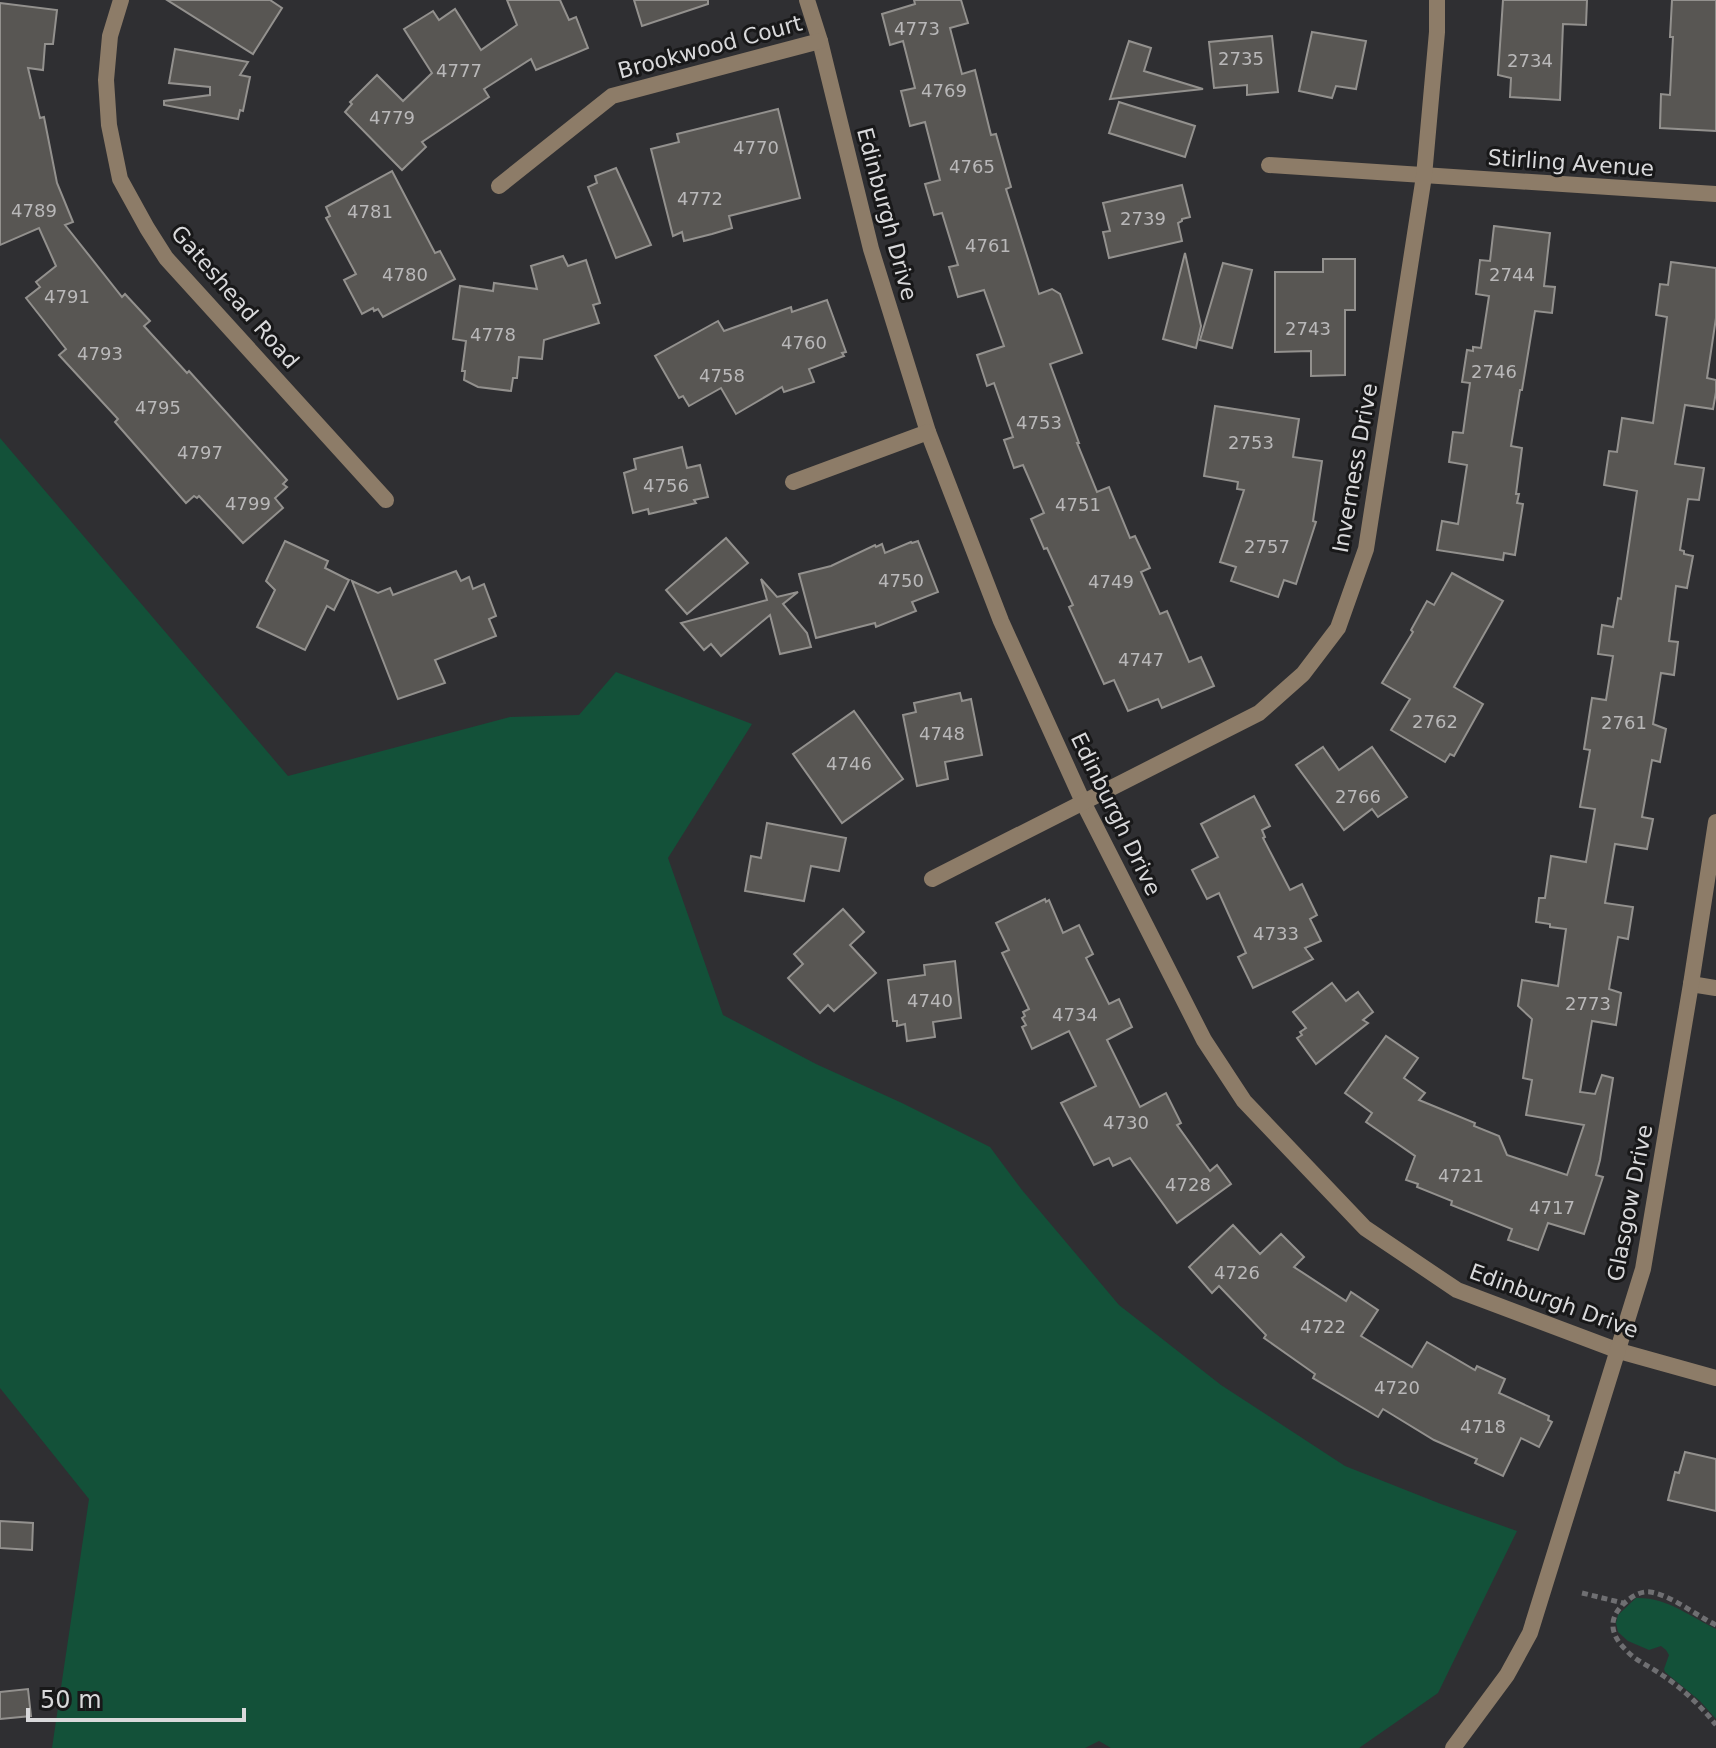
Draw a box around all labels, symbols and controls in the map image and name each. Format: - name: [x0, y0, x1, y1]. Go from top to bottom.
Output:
- street label: Brookwood Court: [615, 10, 805, 84]
- house number: 4773: [894, 18, 940, 39]
- house number: 2735: [1218, 48, 1264, 69]
- house number: 2734: [1507, 50, 1553, 71]
- house number: 4777: [436, 60, 482, 81]
- house number: 4769: [921, 80, 967, 101]
- house number: 4779: [369, 107, 415, 128]
- street label: Edinburgh Drive: [852, 125, 922, 303]
- house number: 4770: [733, 137, 779, 158]
- street label: Stirling Avenue: [1487, 145, 1655, 181]
- house number: 4765: [949, 156, 995, 177]
- house number: 4772: [677, 188, 723, 209]
- house number: 4789: [11, 200, 57, 221]
- house number: 4781: [347, 201, 393, 222]
- house number: 2739: [1120, 208, 1166, 229]
- street label: Gateshead Road: [166, 220, 304, 374]
- house number: 4761: [965, 235, 1011, 256]
- house number: 4780: [382, 264, 428, 285]
- house number: 2744: [1489, 264, 1535, 285]
- house number: 4791: [44, 286, 90, 307]
- house number: 2743: [1285, 318, 1331, 339]
- house number: 4778: [470, 324, 516, 345]
- house number: 4760: [781, 332, 827, 353]
- house number: 4793: [77, 343, 123, 364]
- house number: 2746: [1471, 361, 1517, 382]
- house number: 4758: [699, 365, 745, 386]
- street label: Inverness Drive: [1328, 381, 1382, 555]
- house number: 4795: [135, 397, 181, 418]
- house number: 4753: [1016, 412, 1062, 433]
- house number: 2753: [1228, 432, 1274, 453]
- house number: 4797: [177, 442, 223, 463]
- house number: 4756: [643, 475, 689, 496]
- house number: 4799: [225, 493, 271, 514]
- house number: 4751: [1055, 494, 1101, 515]
- house number: 2757: [1244, 536, 1290, 557]
- house number: 4750: [878, 570, 924, 591]
- house number: 4749: [1088, 571, 1134, 592]
- house number: 4747: [1118, 649, 1164, 670]
- house number: 2762: [1412, 711, 1458, 732]
- house number: 2761: [1601, 712, 1647, 733]
- house number: 4748: [919, 723, 965, 744]
- street label: Edinburgh Drive: [1066, 729, 1166, 899]
- house number: 4746: [826, 753, 872, 774]
- house number: 2766: [1335, 786, 1381, 807]
- house number: 4733: [1253, 923, 1299, 944]
- house number: 4740: [907, 990, 953, 1011]
- house number: 2773: [1565, 993, 1611, 1014]
- house number: 4734: [1052, 1004, 1098, 1025]
- house number: 4730: [1103, 1112, 1149, 1133]
- street label: Glasgow Drive: [1603, 1122, 1657, 1284]
- house number: 4721: [1438, 1165, 1484, 1186]
- house number: 4728: [1165, 1174, 1211, 1195]
- house number: 4717: [1529, 1197, 1575, 1218]
- street label: Edinburgh Drive: [1466, 1259, 1642, 1343]
- house number: 4726: [1214, 1262, 1260, 1283]
- house number: 4722: [1300, 1316, 1346, 1337]
- house number: 4720: [1374, 1377, 1420, 1398]
- house number: 4718: [1460, 1416, 1506, 1437]
- scale bar: [28, 1672, 244, 1722]
- text: 50 m: [40, 1686, 102, 1714]

